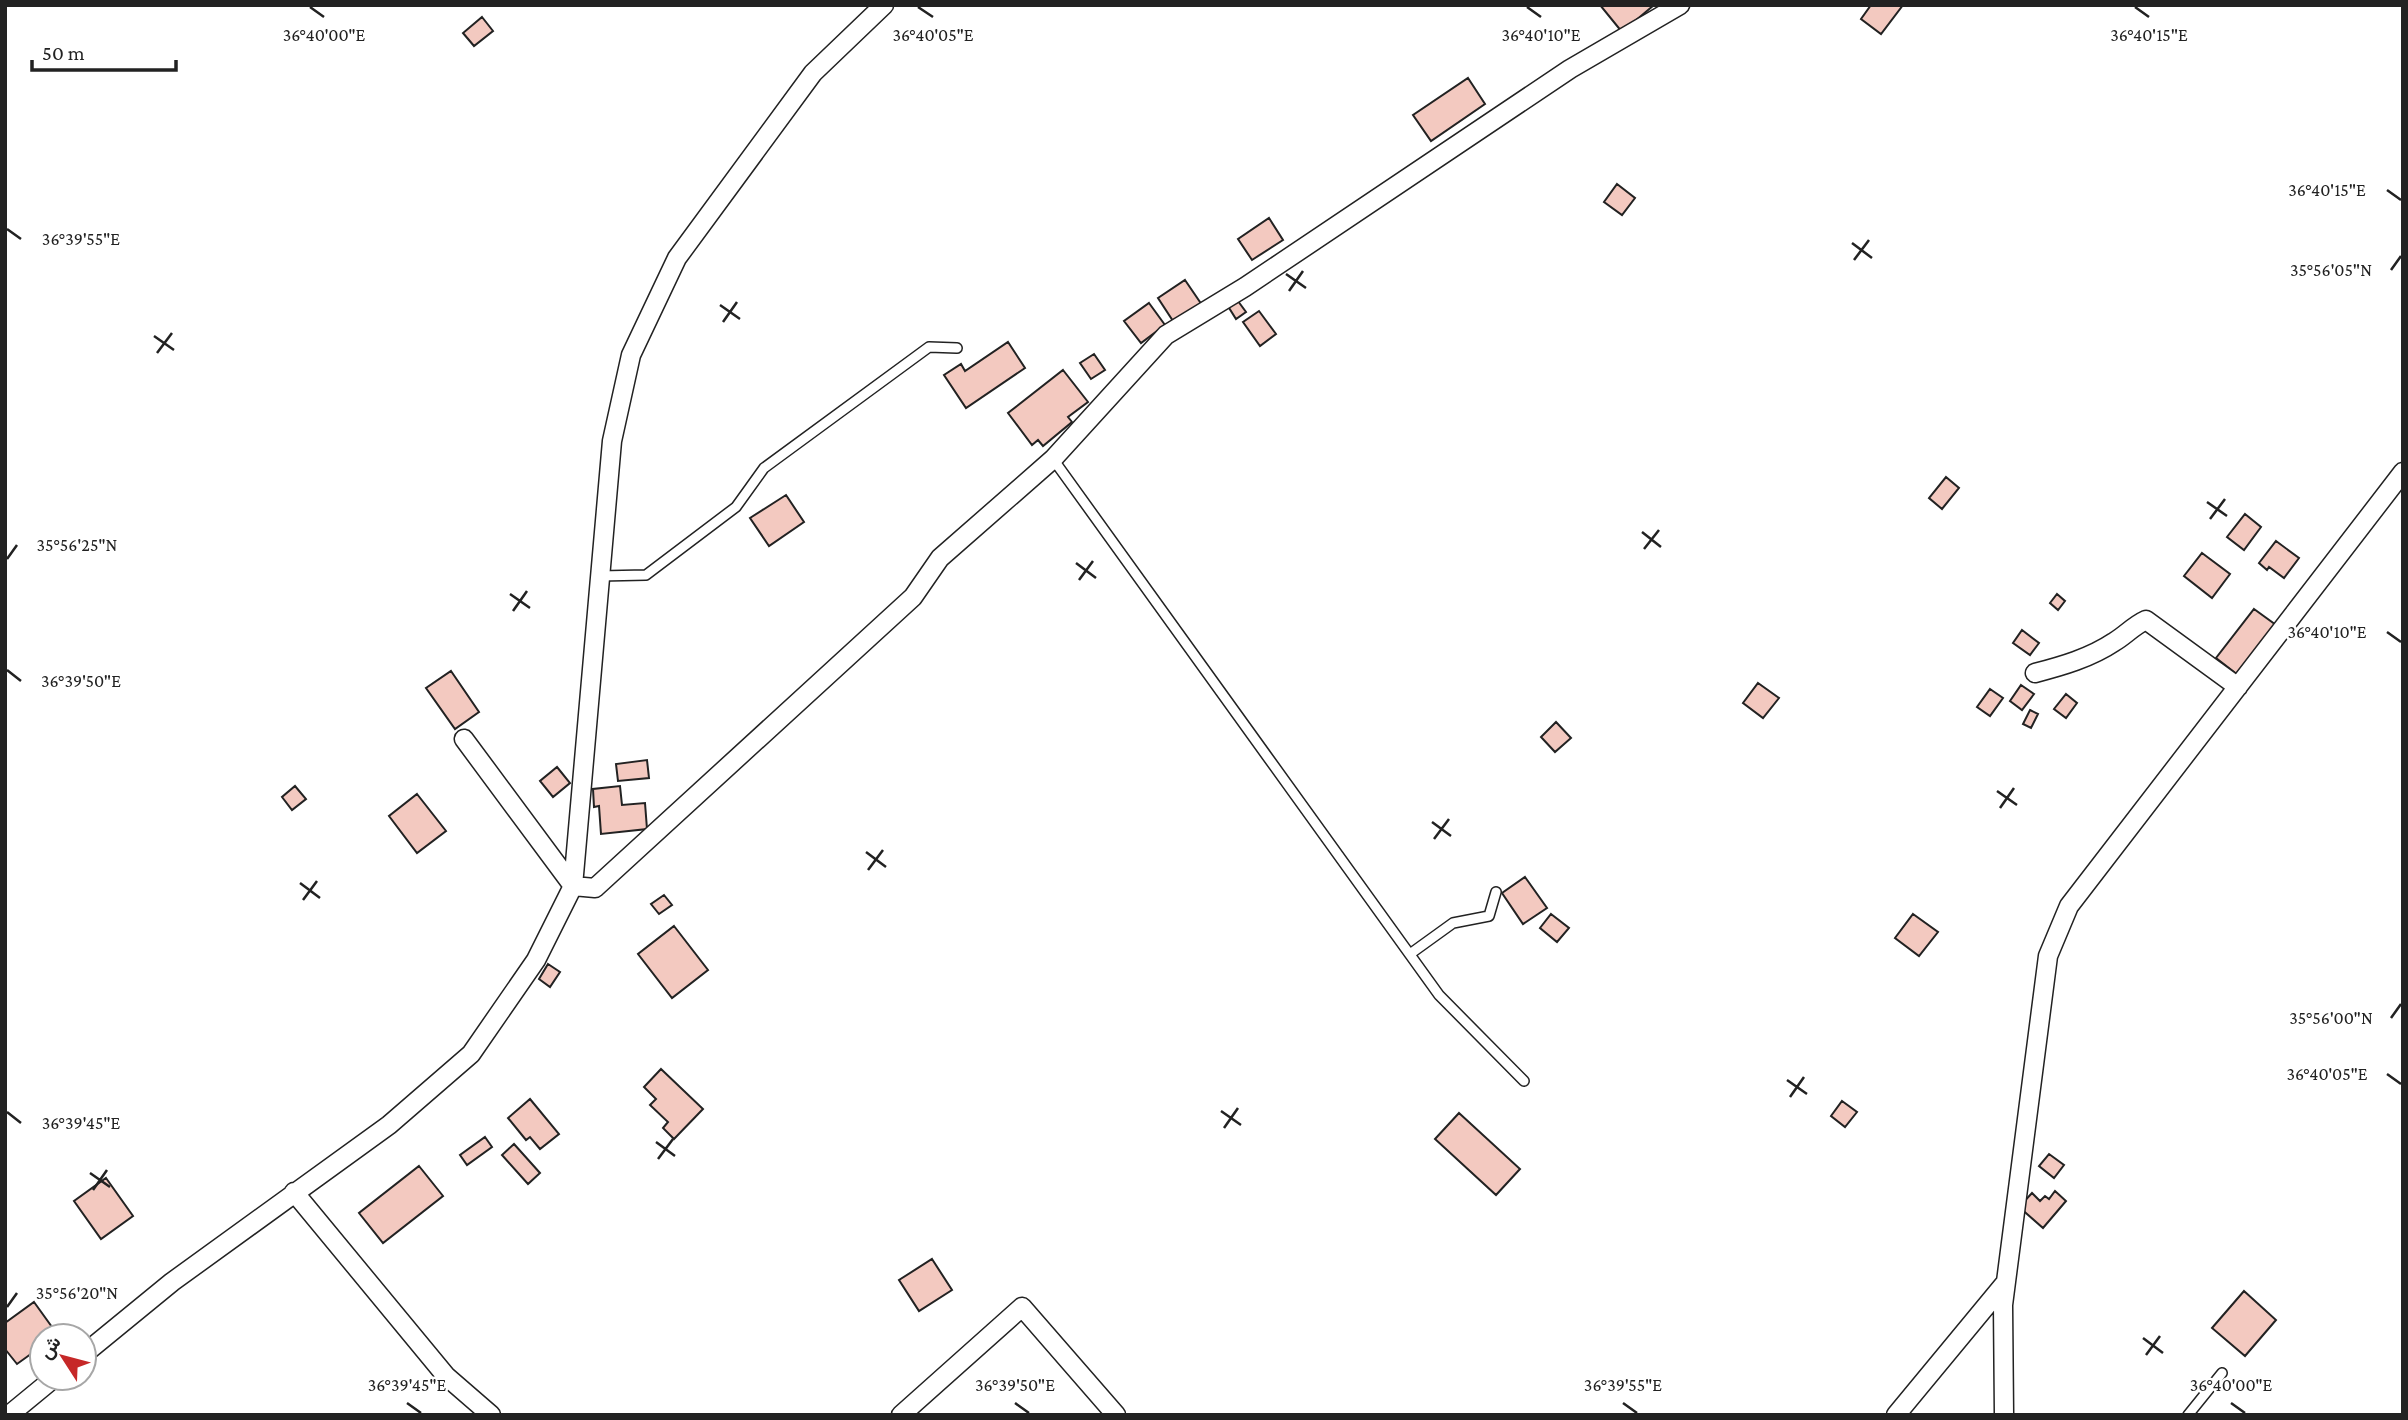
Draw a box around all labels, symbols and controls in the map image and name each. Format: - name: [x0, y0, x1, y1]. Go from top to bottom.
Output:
- text: 36°40'00"E: [283, 25, 366, 45]
- text: 36°40'05"E: [892, 25, 974, 45]
- text: 36°40'10"E: [1501, 25, 1581, 45]
- text: 36°40'15"E: [2110, 25, 2188, 45]
- scale bar: [32, 28, 175, 72]
- text: 50 m: [42, 41, 85, 65]
- text: 36°40'15"E: [2288, 180, 2366, 200]
- text: 36°39'55"E: [42, 229, 120, 249]
- text: 35°56'05"N: [2290, 260, 2372, 280]
- text: 35°56'25"N: [37, 535, 118, 555]
- text: 36°40'10"E: [2287, 622, 2367, 642]
- text: 36°39'50"E: [41, 671, 121, 691]
- text: 35°56'00"N: [2289, 1008, 2373, 1028]
- text: 36°40'05"E: [2286, 1064, 2368, 1084]
- text: 36°39'45"E: [42, 1113, 121, 1133]
- text: 35°56'20"N: [36, 1283, 118, 1303]
- north arrow: [28, 1322, 98, 1392]
- text: ش: [34, 1332, 66, 1363]
- text: 36°39'45"E: [368, 1375, 447, 1395]
- text: 36°39'50"E: [975, 1375, 1055, 1395]
- text: 36°39'55"E: [1584, 1375, 1662, 1395]
- text: 36°40'00"E: [2190, 1375, 2273, 1395]

